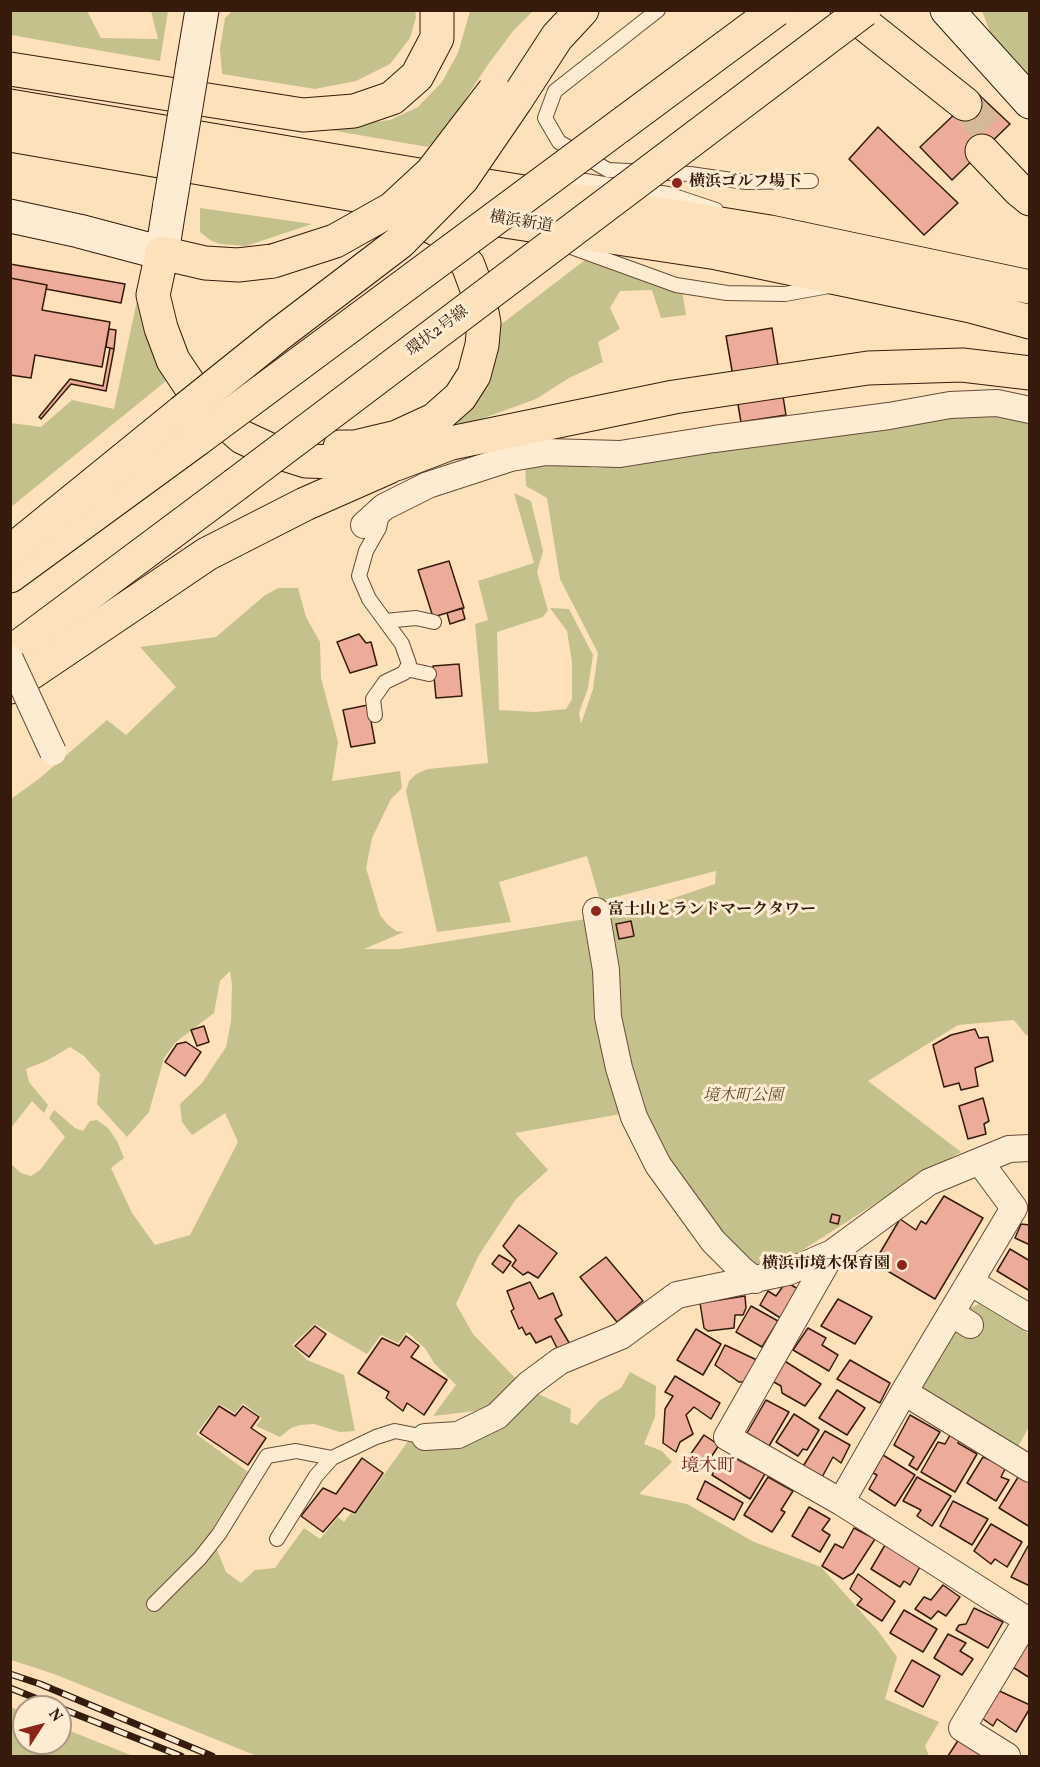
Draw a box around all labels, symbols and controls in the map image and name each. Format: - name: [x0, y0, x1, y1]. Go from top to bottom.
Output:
- place label: 横浜ゴルフ場下: [689, 173, 801, 193]
- marker: 横浜ゴルフ場下: [670, 176, 684, 190]
- street label: 横浜新道: [488, 209, 554, 237]
- street label: 環状2号線: [403, 302, 473, 362]
- place label: 富士山とランドマークタワー: [608, 901, 816, 921]
- marker: 富士山とランドマークタワー: [589, 904, 603, 918]
- park label: 境木町公園: [703, 1087, 783, 1107]
- place label: 横浜市境木保育園: [762, 1255, 890, 1275]
- marker: 横浜市境木保育園: [895, 1258, 909, 1272]
- district label: 境木町: [681, 1457, 735, 1479]
- north arrow: [12, 1695, 72, 1755]
- text: N: [43, 1704, 67, 1727]

